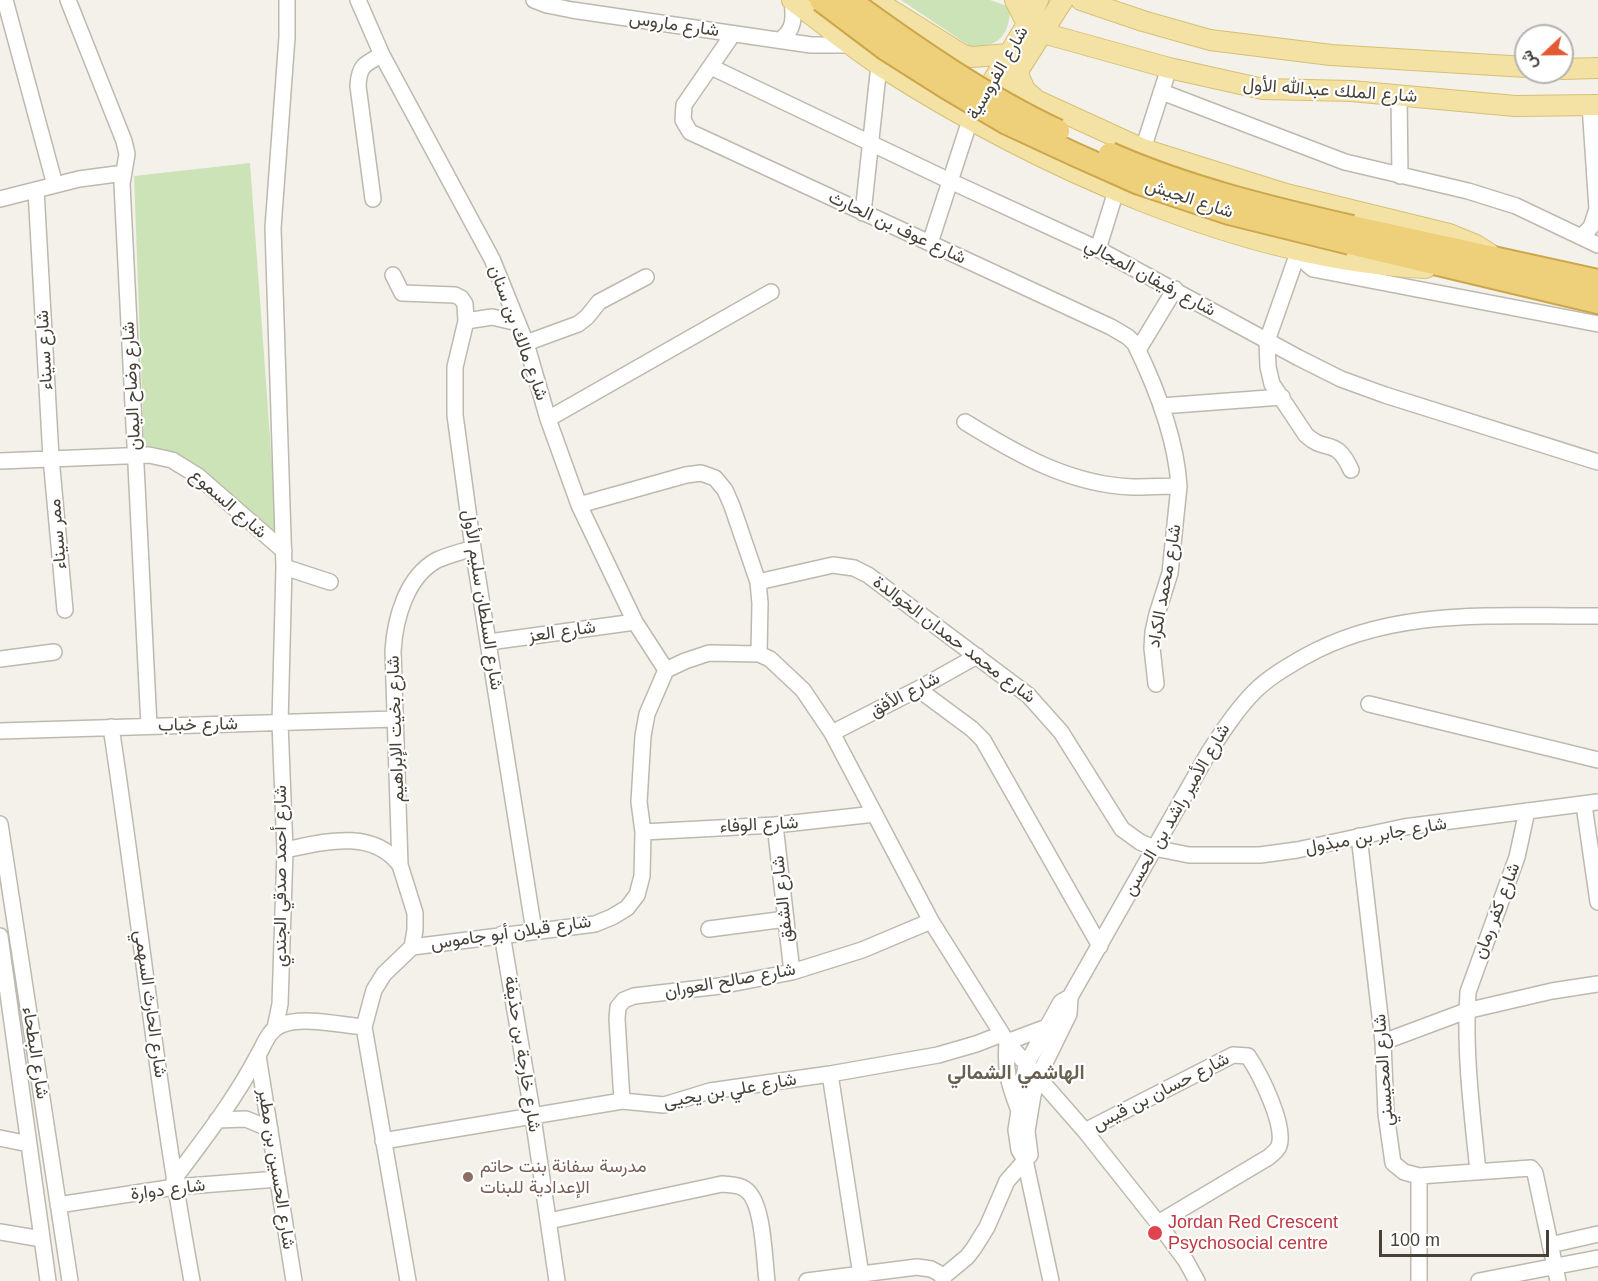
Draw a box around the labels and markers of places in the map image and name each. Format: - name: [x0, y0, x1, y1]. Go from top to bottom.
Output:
- place label: مدرسة سفانة بنت حاتم الإعدادية للبنات: [480, 1156, 647, 1198]
- marker: مدرسة سفانة بنت حاتم الإعدادية للبنات: [461, 1170, 475, 1184]
- place label: Jordan Red Crescent Psychosocial centre: [1168, 1212, 1338, 1254]
- marker: Jordan Red Crescent Psychosocial centre: [1146, 1224, 1164, 1242]

